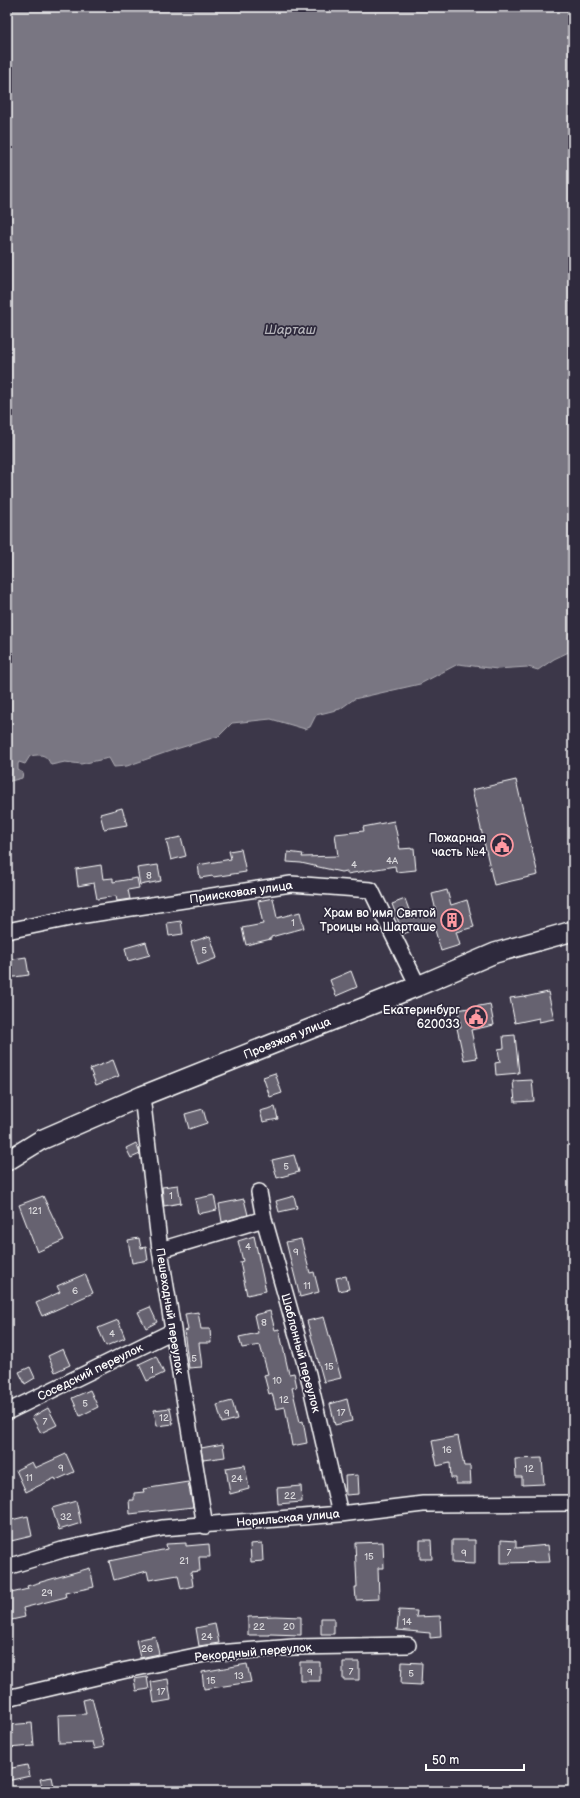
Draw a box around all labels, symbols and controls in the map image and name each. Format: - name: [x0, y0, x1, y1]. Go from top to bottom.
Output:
- water label: Шарташ: [264, 322, 316, 338]
- place label: Пожарная часть №4: [428, 831, 487, 860]
- public building icon: Пожарная часть №4: [489, 832, 515, 858]
- house number: 4А: [386, 855, 399, 867]
- house number: 4: [351, 859, 357, 871]
- house number: 8: [146, 870, 152, 882]
- street label: Приисковая улица: [189, 878, 294, 907]
- place label: Храм во имя Святой Троицы на Шарташе: [320, 906, 436, 935]
- building icon: Храм во имя Святой Троицы на Шарташе: [439, 907, 465, 933]
- house number: 1: [291, 917, 295, 929]
- house number: 5: [201, 945, 207, 957]
- place label: Екатеринбург 620033: [383, 1003, 460, 1032]
- public building icon: Екатеринбург 620033: [463, 1004, 489, 1030]
- street label: Проезжая улица: [241, 1014, 333, 1063]
- house number: 5: [283, 1161, 289, 1173]
- house number: 1: [169, 1190, 173, 1202]
- house number: 121: [28, 1205, 42, 1217]
- house number: 4: [245, 1241, 251, 1253]
- house number: 9: [293, 1246, 299, 1258]
- street label: Пешеходный переулок: [152, 1247, 187, 1376]
- house number: 11: [303, 1280, 311, 1292]
- house number: 6: [72, 1285, 78, 1297]
- street label: Шаблонный переулок: [277, 1292, 324, 1415]
- house number: 8: [261, 1317, 267, 1329]
- house number: 4: [109, 1328, 115, 1340]
- street label: Соседский переулок: [35, 1340, 146, 1404]
- house number: 5: [191, 1353, 197, 1365]
- house number: 15: [324, 1361, 334, 1373]
- house number: 1: [150, 1364, 154, 1376]
- house number: 10: [272, 1375, 282, 1387]
- house number: 12: [279, 1394, 289, 1406]
- house number: 5: [82, 1398, 88, 1410]
- house number: 9: [224, 1407, 230, 1419]
- house number: 17: [337, 1407, 345, 1419]
- house number: 12: [159, 1412, 169, 1424]
- house number: 7: [43, 1416, 48, 1428]
- house number: 16: [442, 1444, 452, 1456]
- house number: 9: [58, 1462, 64, 1474]
- house number: 12: [524, 1463, 534, 1475]
- house number: 11: [25, 1472, 33, 1484]
- house number: 24: [231, 1473, 243, 1485]
- house number: 22: [284, 1490, 296, 1502]
- street label: Норильская улица: [236, 1507, 340, 1530]
- house number: 32: [60, 1511, 72, 1523]
- house number: 9: [461, 1547, 467, 1559]
- house number: 7: [507, 1547, 512, 1559]
- house number: 15: [364, 1551, 374, 1563]
- house number: 21: [179, 1555, 189, 1567]
- house number: 29: [41, 1587, 53, 1599]
- house number: 14: [402, 1616, 412, 1628]
- house number: 22: [253, 1621, 265, 1633]
- house number: 20: [283, 1621, 295, 1633]
- house number: 24: [201, 1631, 213, 1643]
- street label: Рекордный переулок: [194, 1640, 313, 1665]
- house number: 26: [141, 1643, 153, 1655]
- house number: 9: [307, 1666, 313, 1678]
- house number: 7: [349, 1666, 354, 1678]
- house number: 5: [408, 1668, 414, 1680]
- house number: 13: [234, 1670, 244, 1682]
- house number: 15: [206, 1675, 216, 1687]
- house number: 17: [157, 1686, 165, 1698]
- scale bar: [426, 1746, 524, 1772]
- text: 50 m: [432, 1753, 459, 1768]

